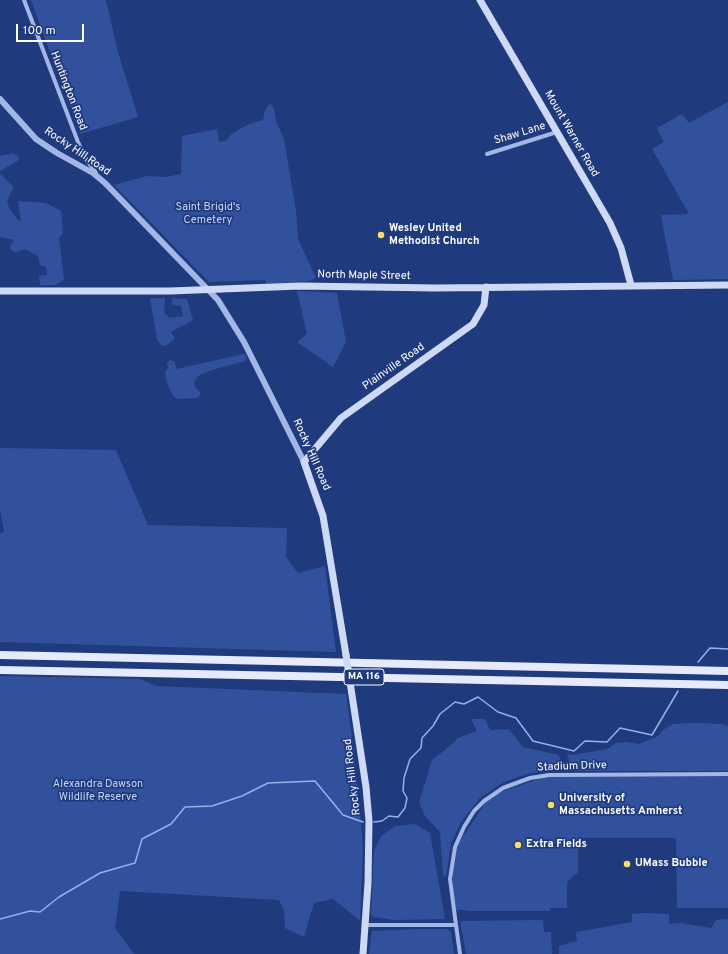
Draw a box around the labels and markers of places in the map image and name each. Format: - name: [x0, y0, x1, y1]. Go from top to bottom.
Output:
- place label: Wesley United Methodist Church: [389, 222, 480, 248]
- marker: Wesley United Methodist Church: [376, 230, 386, 240]
- place label: University of Massachusetts Amherst: [559, 792, 682, 818]
- marker: University of Massachusetts Amherst: [546, 800, 556, 810]
- place label: Extra Fields: [526, 838, 587, 852]
- marker: Extra Fields: [513, 840, 523, 850]
- place label: UMass Bubble: [635, 857, 708, 871]
- marker: UMass Bubble: [622, 859, 632, 869]

